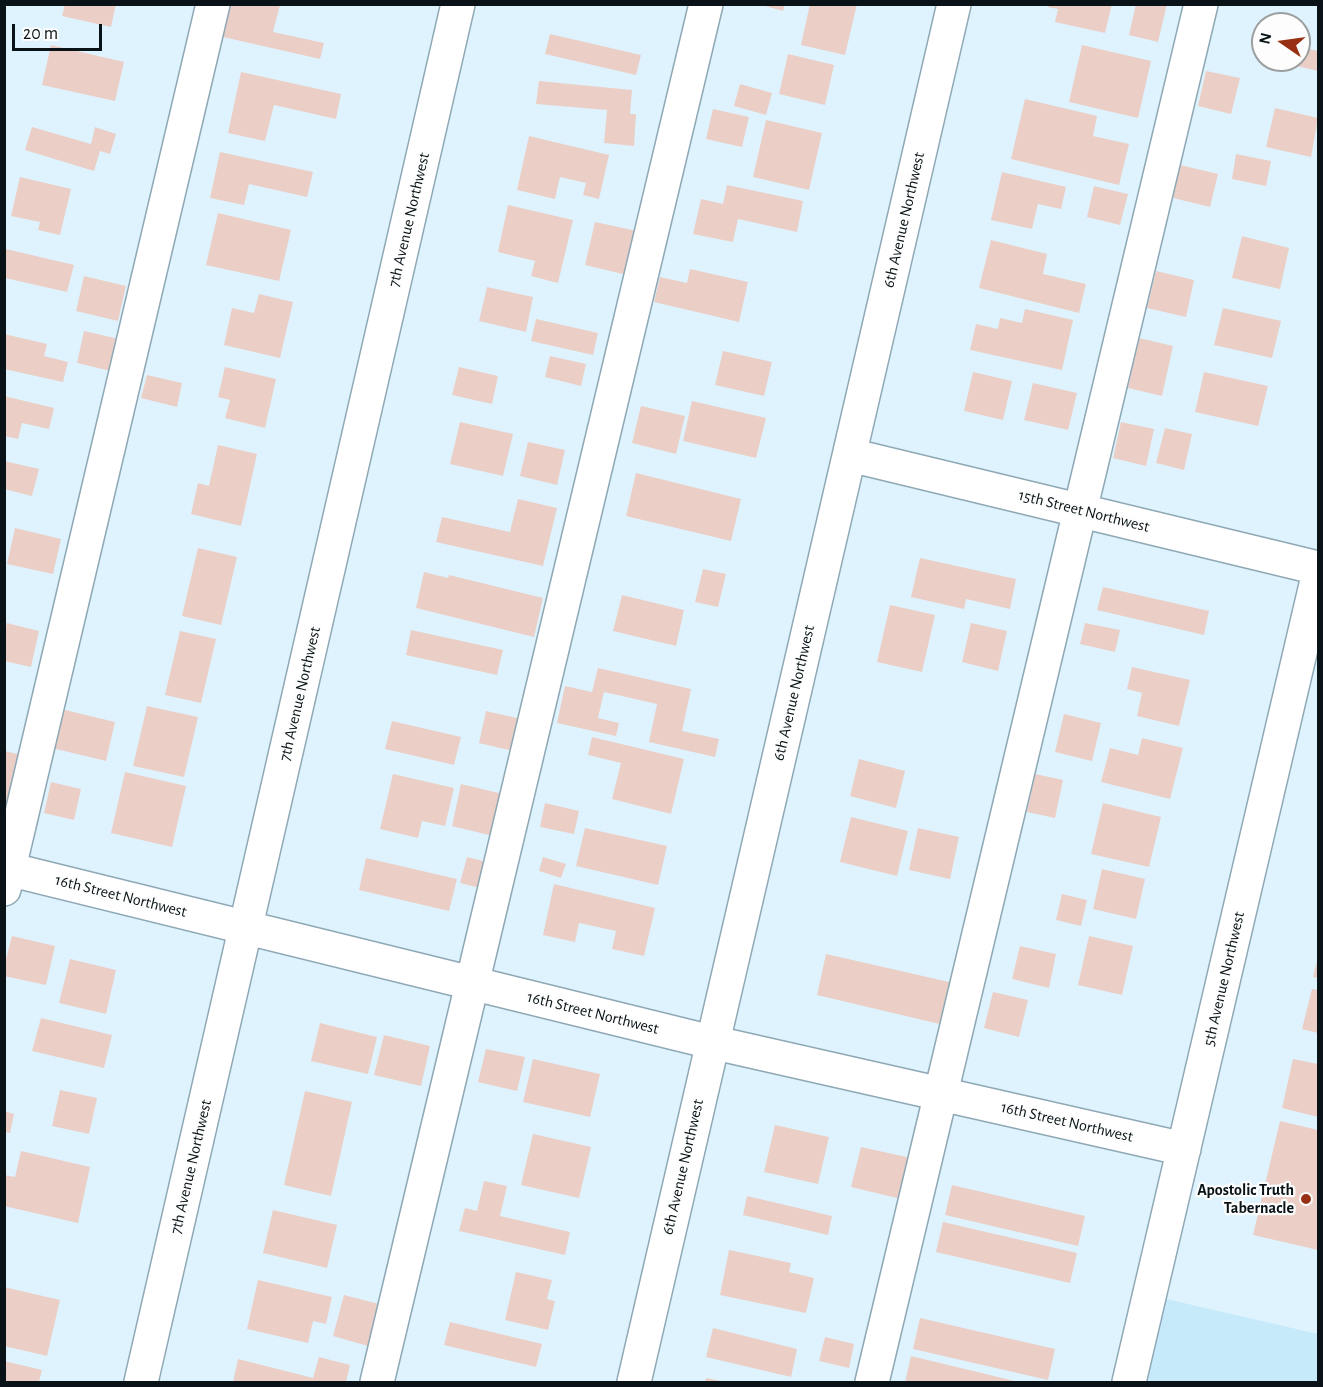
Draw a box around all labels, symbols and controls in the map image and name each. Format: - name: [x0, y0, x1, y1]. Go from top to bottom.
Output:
- scale bar: [15, 12, 105, 50]
- north arrow: [1251, 12, 1311, 72]
- text: 20 m: [23, 25, 58, 43]
- text: N: [1256, 31, 1274, 46]
- street label: 6th Avenue Northwest: [879, 150, 929, 290]
- street label: 7th Avenue Northwest: [384, 151, 434, 289]
- street label: 15th Street Northwest: [1017, 485, 1151, 537]
- street label: 6th Avenue Northwest: [769, 623, 819, 763]
- street label: 7th Avenue Northwest: [275, 625, 325, 763]
- street label: 16th Street Northwest: [53, 870, 189, 922]
- street label: 5th Avenue Northwest: [1199, 910, 1249, 1048]
- street label: 16th Street Northwest: [525, 987, 661, 1039]
- street label: 6th Avenue Northwest: [658, 1097, 708, 1237]
- street label: 16th Street Northwest: [999, 1097, 1135, 1147]
- street label: 7th Avenue Northwest: [166, 1098, 216, 1236]
- place label: Apostolic Truth Tabernacle: [1197, 1180, 1294, 1218]
- marker: Apostolic Truth Tabernacle: [1299, 1192, 1313, 1206]

